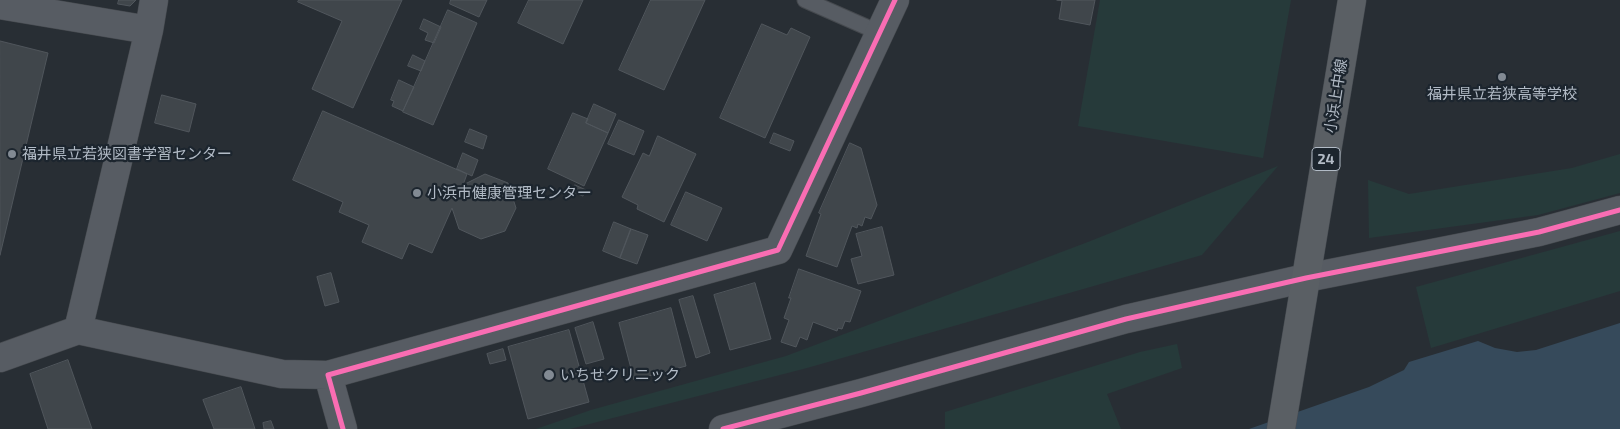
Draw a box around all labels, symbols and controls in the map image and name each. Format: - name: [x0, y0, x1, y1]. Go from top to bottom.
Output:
- street label: 小浜上中線: [1321, 58, 1351, 134]
- marker: 福井県立若狭高等学校: [1496, 71, 1508, 83]
- place label: 福井県立若狭高等学校: [1427, 85, 1577, 103]
- place label: 福井県立若狭図書学習センター: [22, 145, 232, 163]
- marker: 福井県立若狭図書学習センター: [6, 148, 18, 160]
- road number: 24: [1312, 148, 1340, 170]
- place label: 小浜市健康管理センター: [427, 184, 592, 202]
- marker: 小浜市健康管理センター: [411, 187, 423, 199]
- place label: いちせクリニック: [560, 366, 680, 384]
- marker: いちせクリニック: [542, 368, 556, 382]

